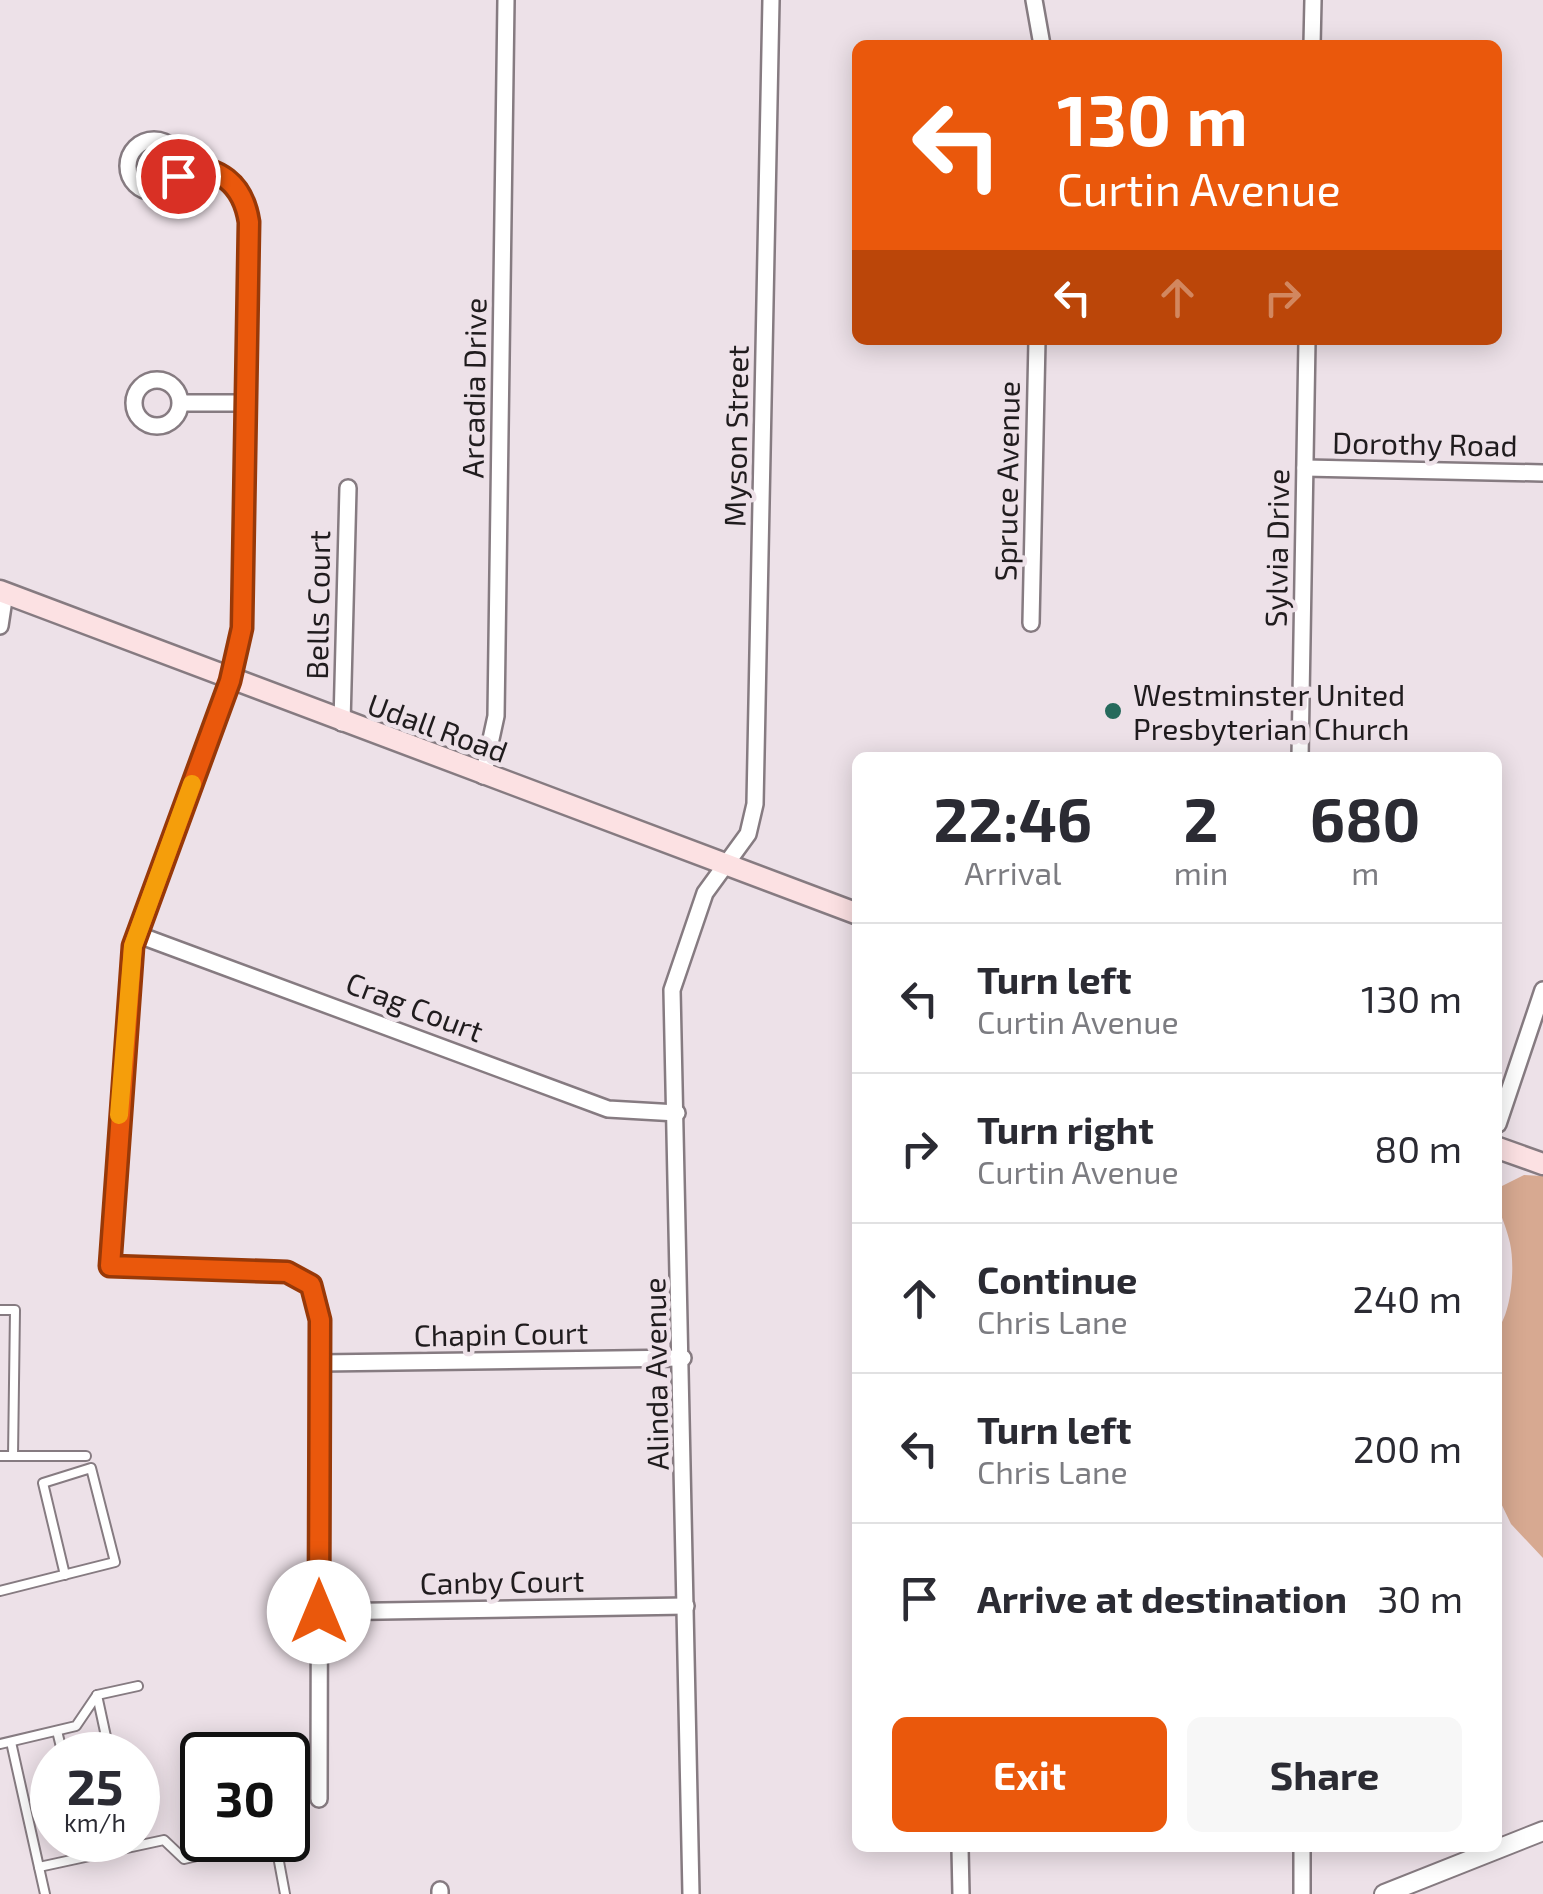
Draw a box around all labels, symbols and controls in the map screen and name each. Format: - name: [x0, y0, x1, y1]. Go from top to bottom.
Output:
- text: 130 m: [1057, 76, 1248, 160]
- icon: left: [892, 80, 1022, 210]
- pin: [136, 134, 221, 219]
- icon: arrive: [151, 149, 206, 204]
- text: Curtin Avenue: [1057, 161, 1341, 215]
- icon: left: [1045, 270, 1100, 325]
- icon: ahead: [1150, 270, 1205, 325]
- icon: right: [1255, 270, 1310, 325]
- street label: Arcadia Drive: [453, 297, 493, 479]
- street label: Myson Street: [715, 345, 755, 527]
- street label: Spruce Avenue: [986, 380, 1026, 582]
- street label: Dorothy Road: [1332, 423, 1518, 463]
- street label: Sylvia Drive: [1257, 468, 1295, 628]
- street label: Bells Court: [298, 530, 336, 680]
- place label: Westminster United Presbyterian Church: [1133, 676, 1409, 746]
- street label: Udall Road: [363, 685, 513, 769]
- marker: Westminster United Presbyterian Church: [1102, 700, 1124, 722]
- text: 22:46: [934, 782, 1092, 854]
- text: 2: [1184, 782, 1218, 854]
- text: 680: [1310, 782, 1420, 854]
- text: Arrival: [964, 853, 1062, 891]
- text: min: [1174, 853, 1228, 891]
- text: m: [1351, 853, 1379, 891]
- text: Turn left: [977, 956, 1132, 1002]
- street label: Crag Court: [341, 963, 489, 1049]
- icon: left: [892, 971, 947, 1026]
- text: 130 m: [1361, 975, 1462, 1021]
- text: Curtin Avenue: [977, 1002, 1179, 1040]
- text: Turn right: [977, 1106, 1154, 1152]
- icon: right: [892, 1121, 947, 1176]
- text: 80 m: [1374, 1125, 1462, 1171]
- text: Curtin Avenue: [977, 1152, 1179, 1190]
- text: Continue: [977, 1256, 1137, 1302]
- icon: ahead: [892, 1271, 947, 1326]
- text: 240 m: [1353, 1275, 1462, 1321]
- street label: Alinda Avenue: [635, 1277, 675, 1471]
- text: Chris Lane: [977, 1302, 1128, 1340]
- street label: Chapin Court: [413, 1313, 589, 1353]
- text: Turn left: [977, 1406, 1132, 1452]
- icon: left: [892, 1421, 947, 1476]
- text: 200 m: [1353, 1425, 1462, 1471]
- text: Chris Lane: [977, 1452, 1128, 1490]
- position arrow: [267, 1560, 371, 1664]
- street label: Canby Court: [419, 1562, 585, 1600]
- icon: arrive: [892, 1571, 947, 1626]
- text: Arrive at destination: [977, 1575, 1347, 1621]
- text: 30 m: [1377, 1575, 1463, 1621]
- button: Exit: [892, 1717, 1167, 1832]
- button: Share: [1187, 1717, 1462, 1832]
- speed limit sign: 30: [180, 1732, 310, 1862]
- text: 25: [67, 1755, 123, 1815]
- text: km/h: [64, 1807, 126, 1837]

